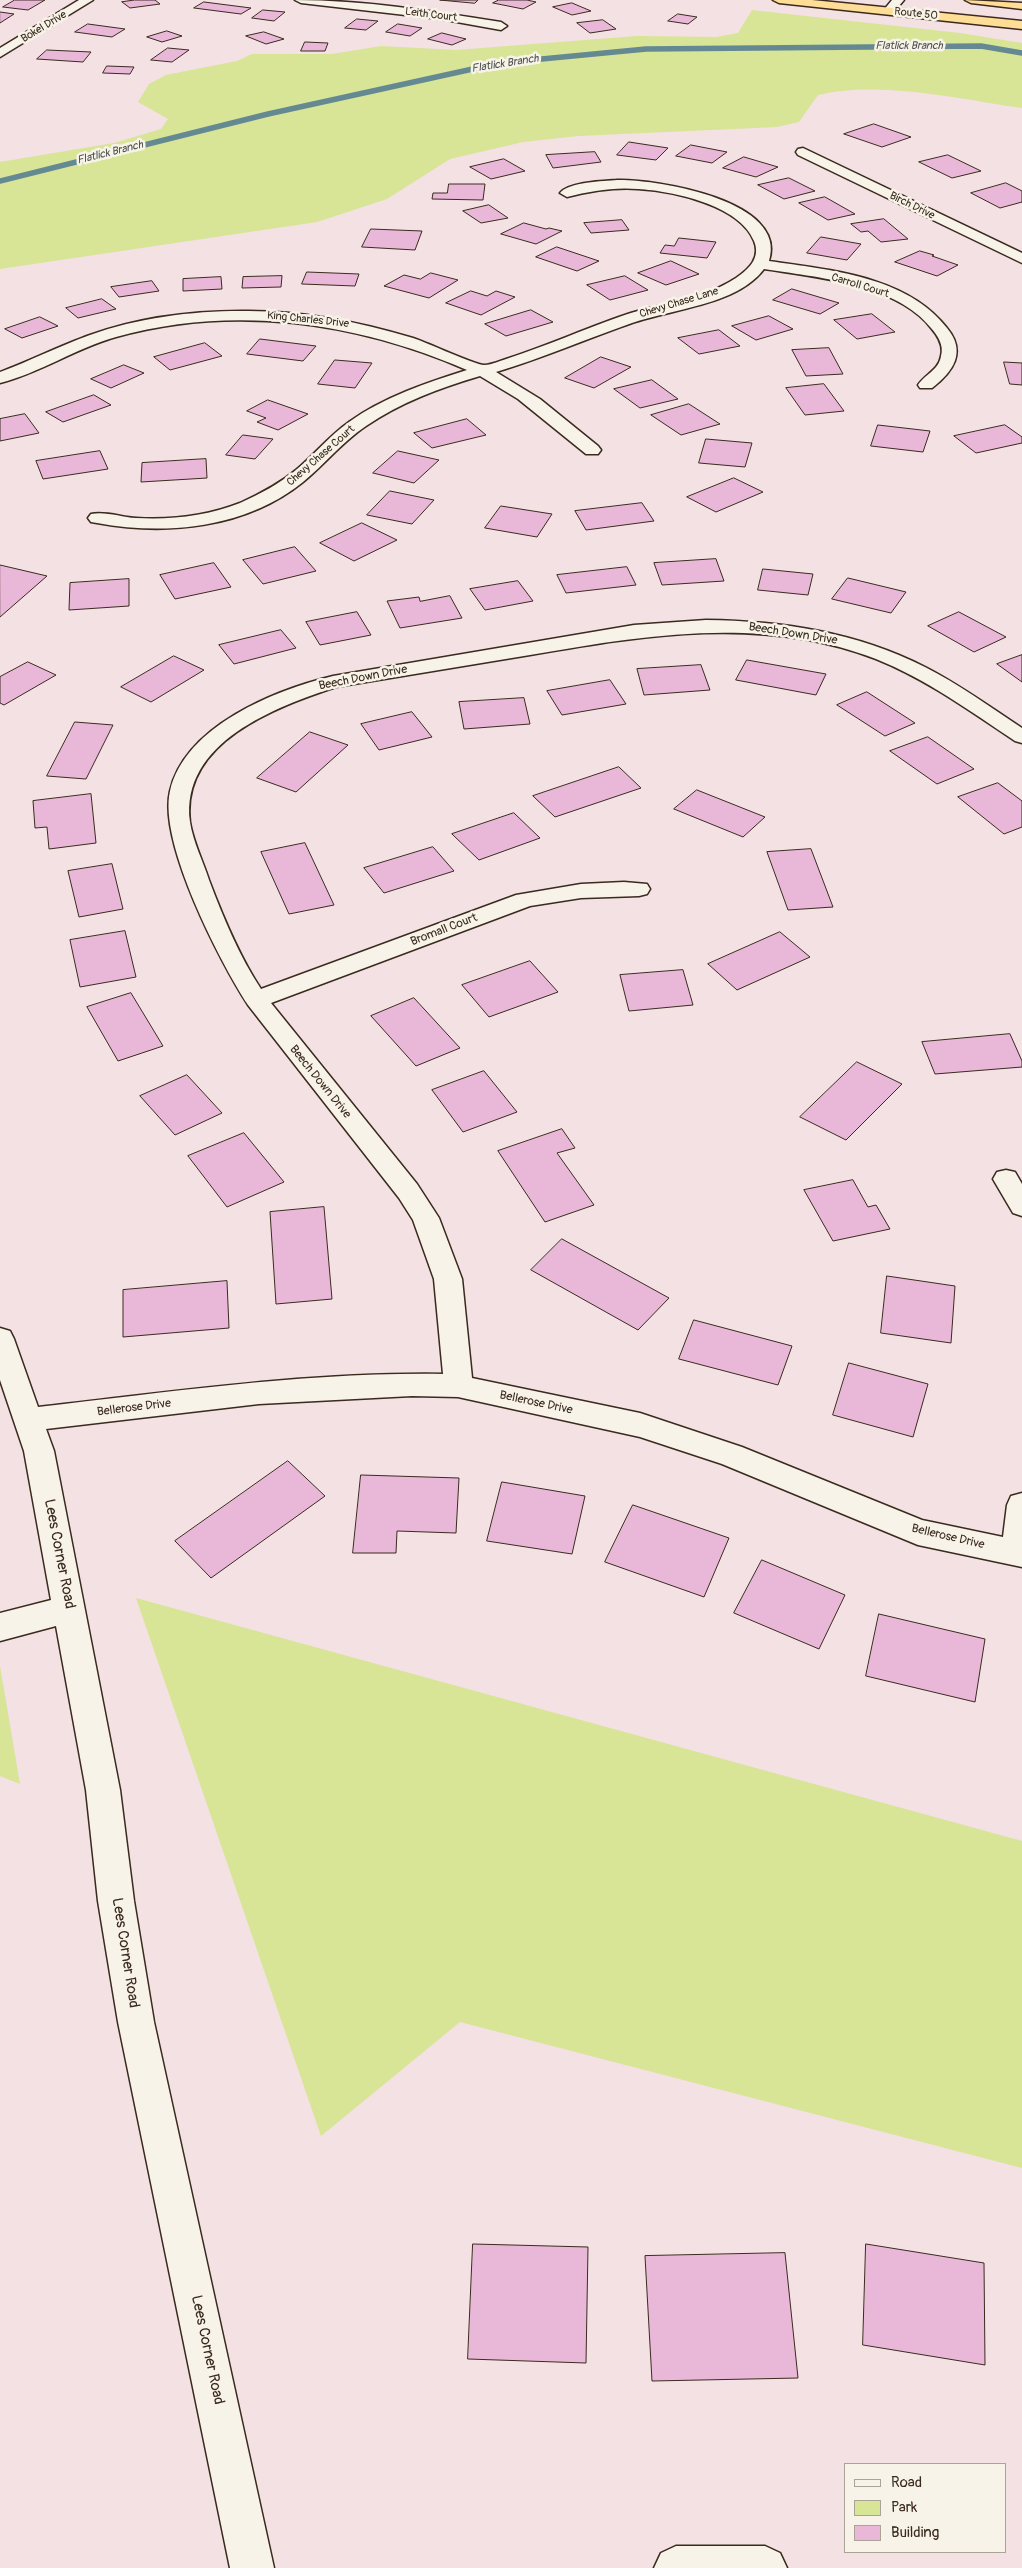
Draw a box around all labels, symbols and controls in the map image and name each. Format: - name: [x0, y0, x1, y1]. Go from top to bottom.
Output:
- street label: Leith Court: [404, 5, 458, 25]
- street label: Route 50: [894, 5, 938, 23]
- street label: Bokel Drive: [19, 8, 69, 46]
- water label: Flatlick Branch: [875, 39, 943, 53]
- water label: Flatlick Branch: [471, 52, 539, 76]
- water label: Flatlick Branch: [76, 138, 144, 168]
- street label: Birch Drive: [887, 189, 937, 223]
- street label: Carroll Court: [830, 271, 890, 301]
- street label: Chevy Chase Lane: [638, 285, 720, 321]
- street label: King Charles Drive: [266, 309, 350, 331]
- street label: Chevy Chase Court: [284, 423, 358, 489]
- street label: Beech Down Drive: [747, 620, 839, 648]
- street label: Beech Down Drive: [317, 662, 409, 694]
- street label: Bromall Court: [409, 911, 479, 949]
- street label: Beech Down Drive: [286, 1043, 354, 1121]
- street label: Bellerose Drive: [498, 1388, 574, 1418]
- street label: Bellerose Drive: [96, 1396, 172, 1420]
- street label: Lees Corner Road: [40, 1498, 78, 1610]
- street label: Bellerose Drive: [910, 1522, 986, 1552]
- street label: Lees Corner Road: [107, 1897, 143, 2009]
- street label: Lees Corner Road: [187, 2294, 227, 2406]
- legend: [844, 2463, 1007, 2553]
- text: Road: [891, 2473, 922, 2492]
- text: Park: [891, 2498, 917, 2517]
- text: Building: [891, 2523, 939, 2542]

